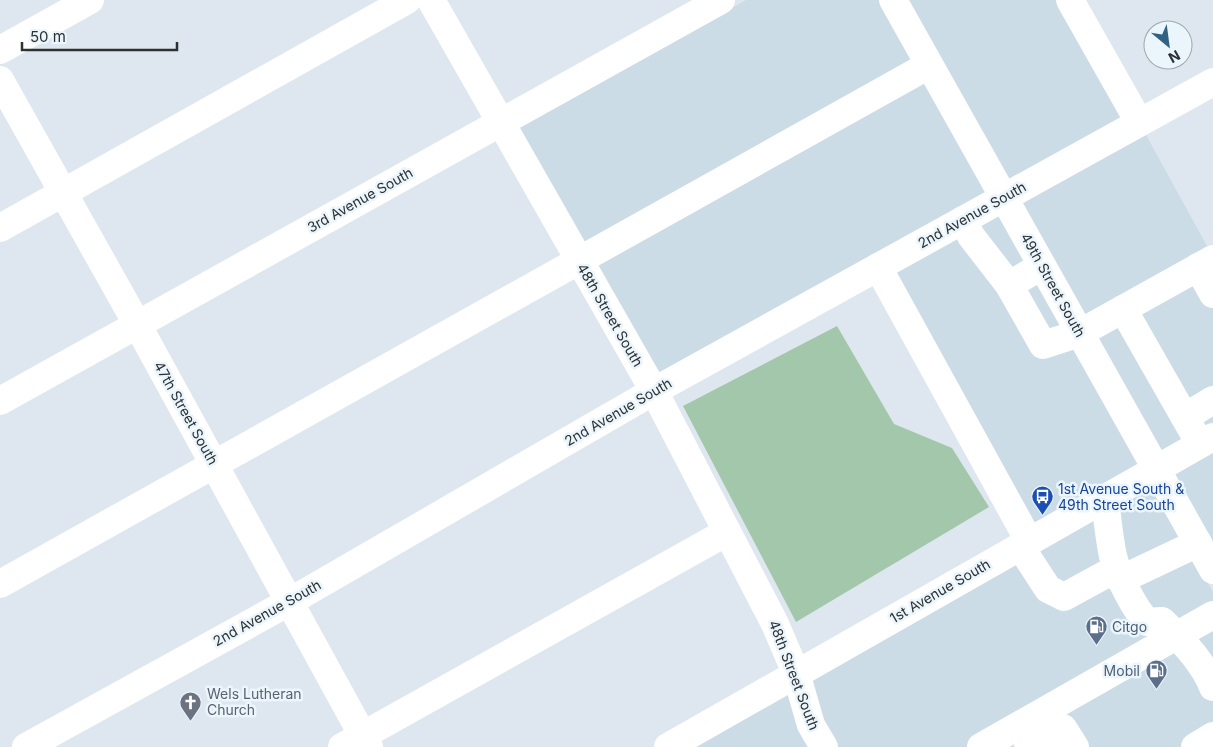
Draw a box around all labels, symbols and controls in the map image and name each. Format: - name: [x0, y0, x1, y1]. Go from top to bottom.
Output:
- scale bar: [22, 20, 178, 52]
- north arrow: [1143, 20, 1193, 70]
- text: 50 m: [30, 27, 66, 46]
- text: N: [1166, 47, 1183, 67]
- street label: 3rd Avenue South: [304, 164, 415, 236]
- street label: 2nd Avenue South: [915, 178, 1029, 251]
- street label: 49th Street South: [1018, 230, 1089, 340]
- street label: 48th Street South: [574, 260, 647, 369]
- street label: 47th Street South: [151, 358, 222, 467]
- street label: 2nd Avenue South: [561, 374, 674, 449]
- place label: 1st Avenue South & 49th Street South: [1058, 480, 1184, 513]
- bus stop icon: 1st Avenue South & 49th Street South: [1030, 485, 1054, 516]
- street label: 1st Avenue South: [886, 555, 993, 626]
- street label: 2nd Avenue South: [210, 576, 324, 649]
- fuel station icon: Citgo: [1084, 615, 1108, 646]
- street label: 48th Street South: [766, 617, 823, 732]
- place label: Citgo: [1112, 618, 1147, 635]
- fuel station icon: Mobil: [1144, 659, 1168, 690]
- place label: Mobil: [1104, 662, 1140, 679]
- place label: Wels Lutheran Church: [207, 685, 302, 718]
- church icon: Wels Lutheran Church: [179, 690, 203, 721]

